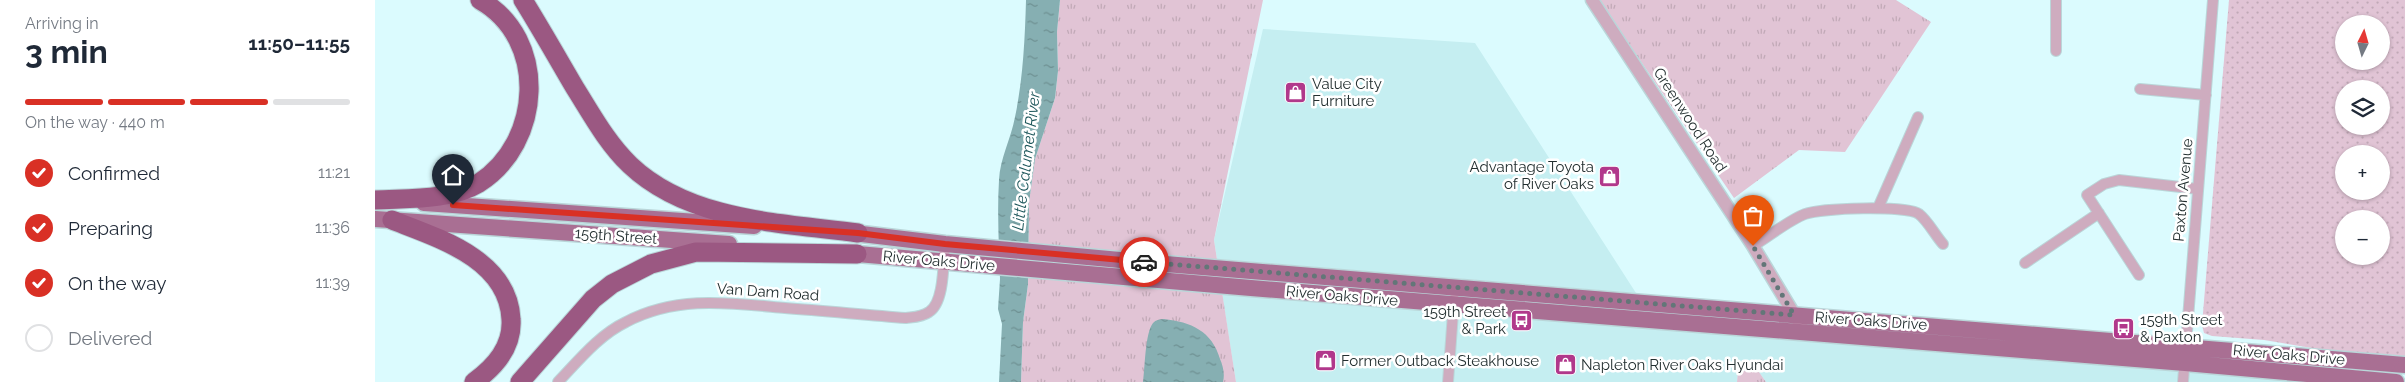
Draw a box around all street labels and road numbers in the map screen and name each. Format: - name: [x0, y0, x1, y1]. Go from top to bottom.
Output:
- street label: Greenwood Road: [1650, 64, 1730, 176]
- street label: Paxton Avenue: [2170, 137, 2196, 242]
- street label: 159th Street: [574, 224, 658, 248]
- street label: River Oaks Drive: [882, 247, 996, 275]
- street label: Van Dam Road: [716, 279, 820, 305]
- street label: River Oaks Drive: [1285, 282, 1399, 310]
- street label: River Oaks Drive: [1814, 308, 1928, 334]
- street label: River Oaks Drive: [2232, 341, 2346, 369]

